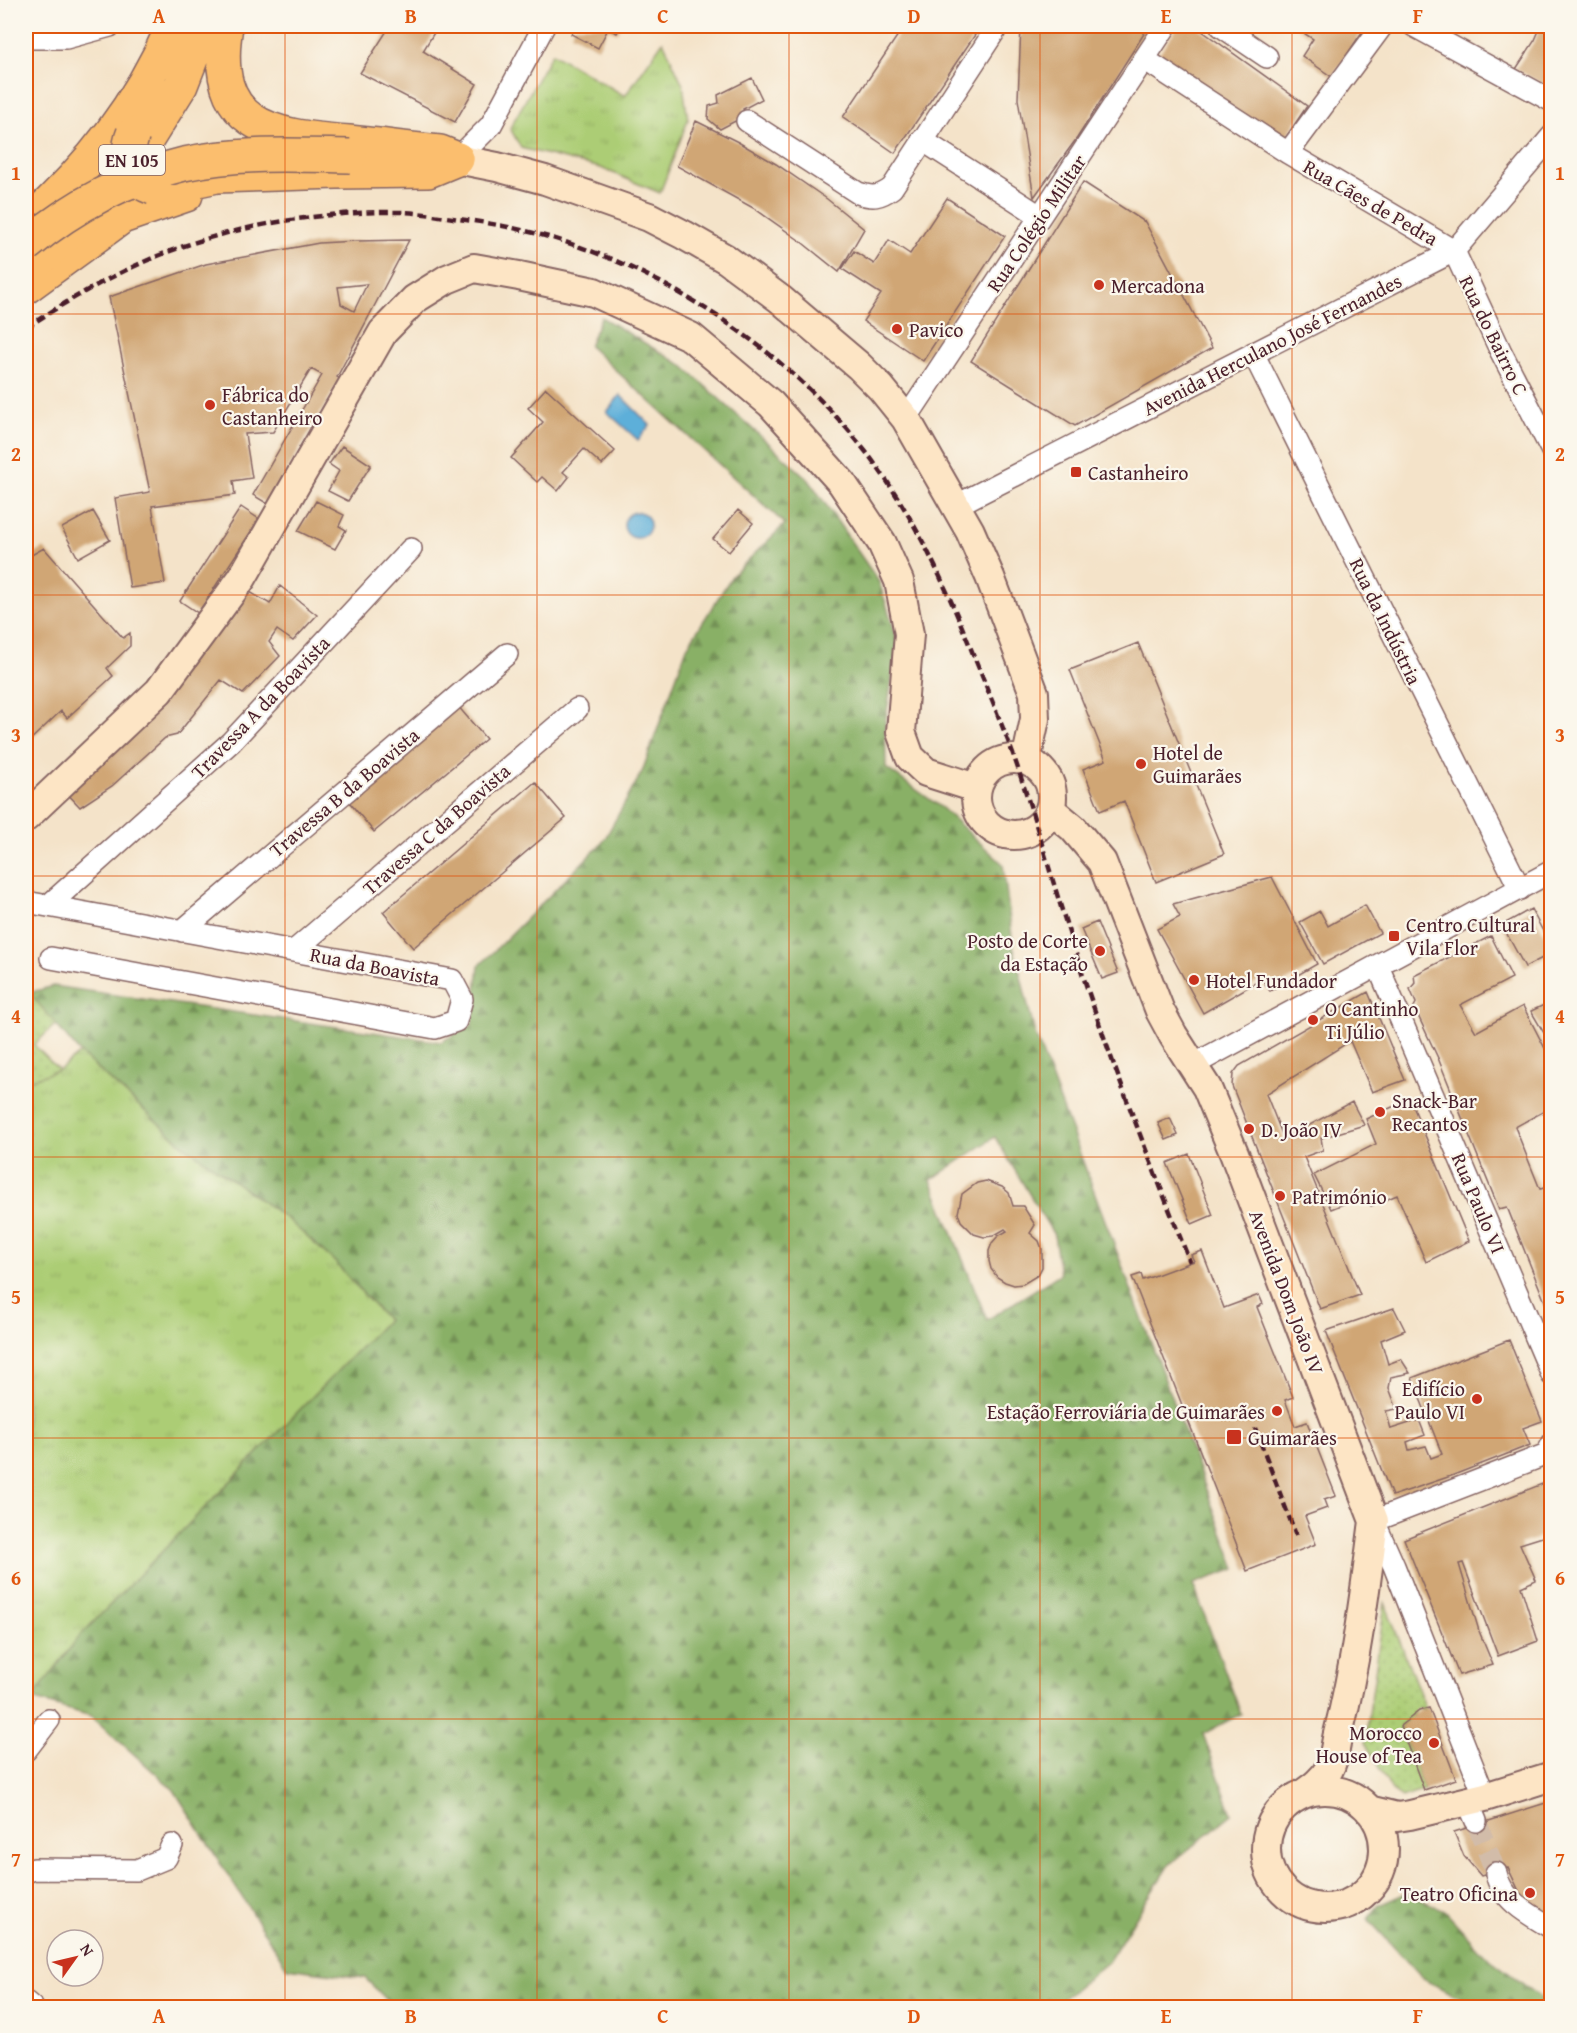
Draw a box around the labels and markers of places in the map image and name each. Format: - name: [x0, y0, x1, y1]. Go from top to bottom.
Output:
- place label: Mercadona: [1111, 271, 1205, 300]
- marker: Mercadona: [1092, 278, 1106, 292]
- place label: Pavico: [909, 315, 964, 344]
- marker: Pavico: [890, 322, 904, 336]
- place label: Fábrica do Castanheiro: [222, 380, 322, 432]
- marker: Fábrica do Castanheiro: [203, 398, 217, 412]
- place label: Castanheiro: [1088, 458, 1188, 487]
- marker: Castanheiro: [1069, 465, 1083, 479]
- place label: Hotel de Guimarães: [1153, 738, 1242, 790]
- marker: Hotel de Guimarães: [1134, 757, 1148, 771]
- place label: Centro Cultural Vila Flor: [1406, 910, 1536, 962]
- place label: Posto de Corte da Estação: [967, 926, 1088, 978]
- marker: Centro Cultural Vila Flor: [1387, 929, 1401, 943]
- marker: Posto de Corte da Estação: [1093, 944, 1107, 958]
- place label: Hotel Fundador: [1206, 966, 1337, 995]
- marker: Hotel Fundador: [1187, 973, 1201, 987]
- place label: O Cantinho Ti Júlio: [1325, 994, 1418, 1046]
- marker: O Cantinho Ti Júlio: [1306, 1013, 1320, 1027]
- place label: Snack-Bar Recantos: [1392, 1086, 1477, 1138]
- marker: Snack-Bar Recantos: [1373, 1105, 1387, 1119]
- place label: D. João IV: [1261, 1115, 1342, 1144]
- marker: D. João IV: [1242, 1122, 1256, 1136]
- place label: Património: [1292, 1182, 1387, 1211]
- marker: Património: [1273, 1189, 1287, 1203]
- place label: Edifício Paulo VI: [1395, 1374, 1465, 1426]
- marker: Edifício Paulo VI: [1470, 1392, 1484, 1406]
- place label: Estação Ferroviária de Guimarães: [987, 1397, 1265, 1426]
- marker: Estação Ferroviária de Guimarães: [1270, 1404, 1284, 1418]
- place label: Guimarães: [1248, 1423, 1337, 1452]
- marker: Guimarães: [1225, 1428, 1243, 1446]
- place label: Morocco House of Tea: [1316, 1718, 1423, 1770]
- marker: Morocco House of Tea: [1427, 1736, 1441, 1750]
- place label: Teatro Oficina: [1400, 1879, 1519, 1908]
- marker: Teatro Oficina: [1523, 1886, 1537, 1900]

